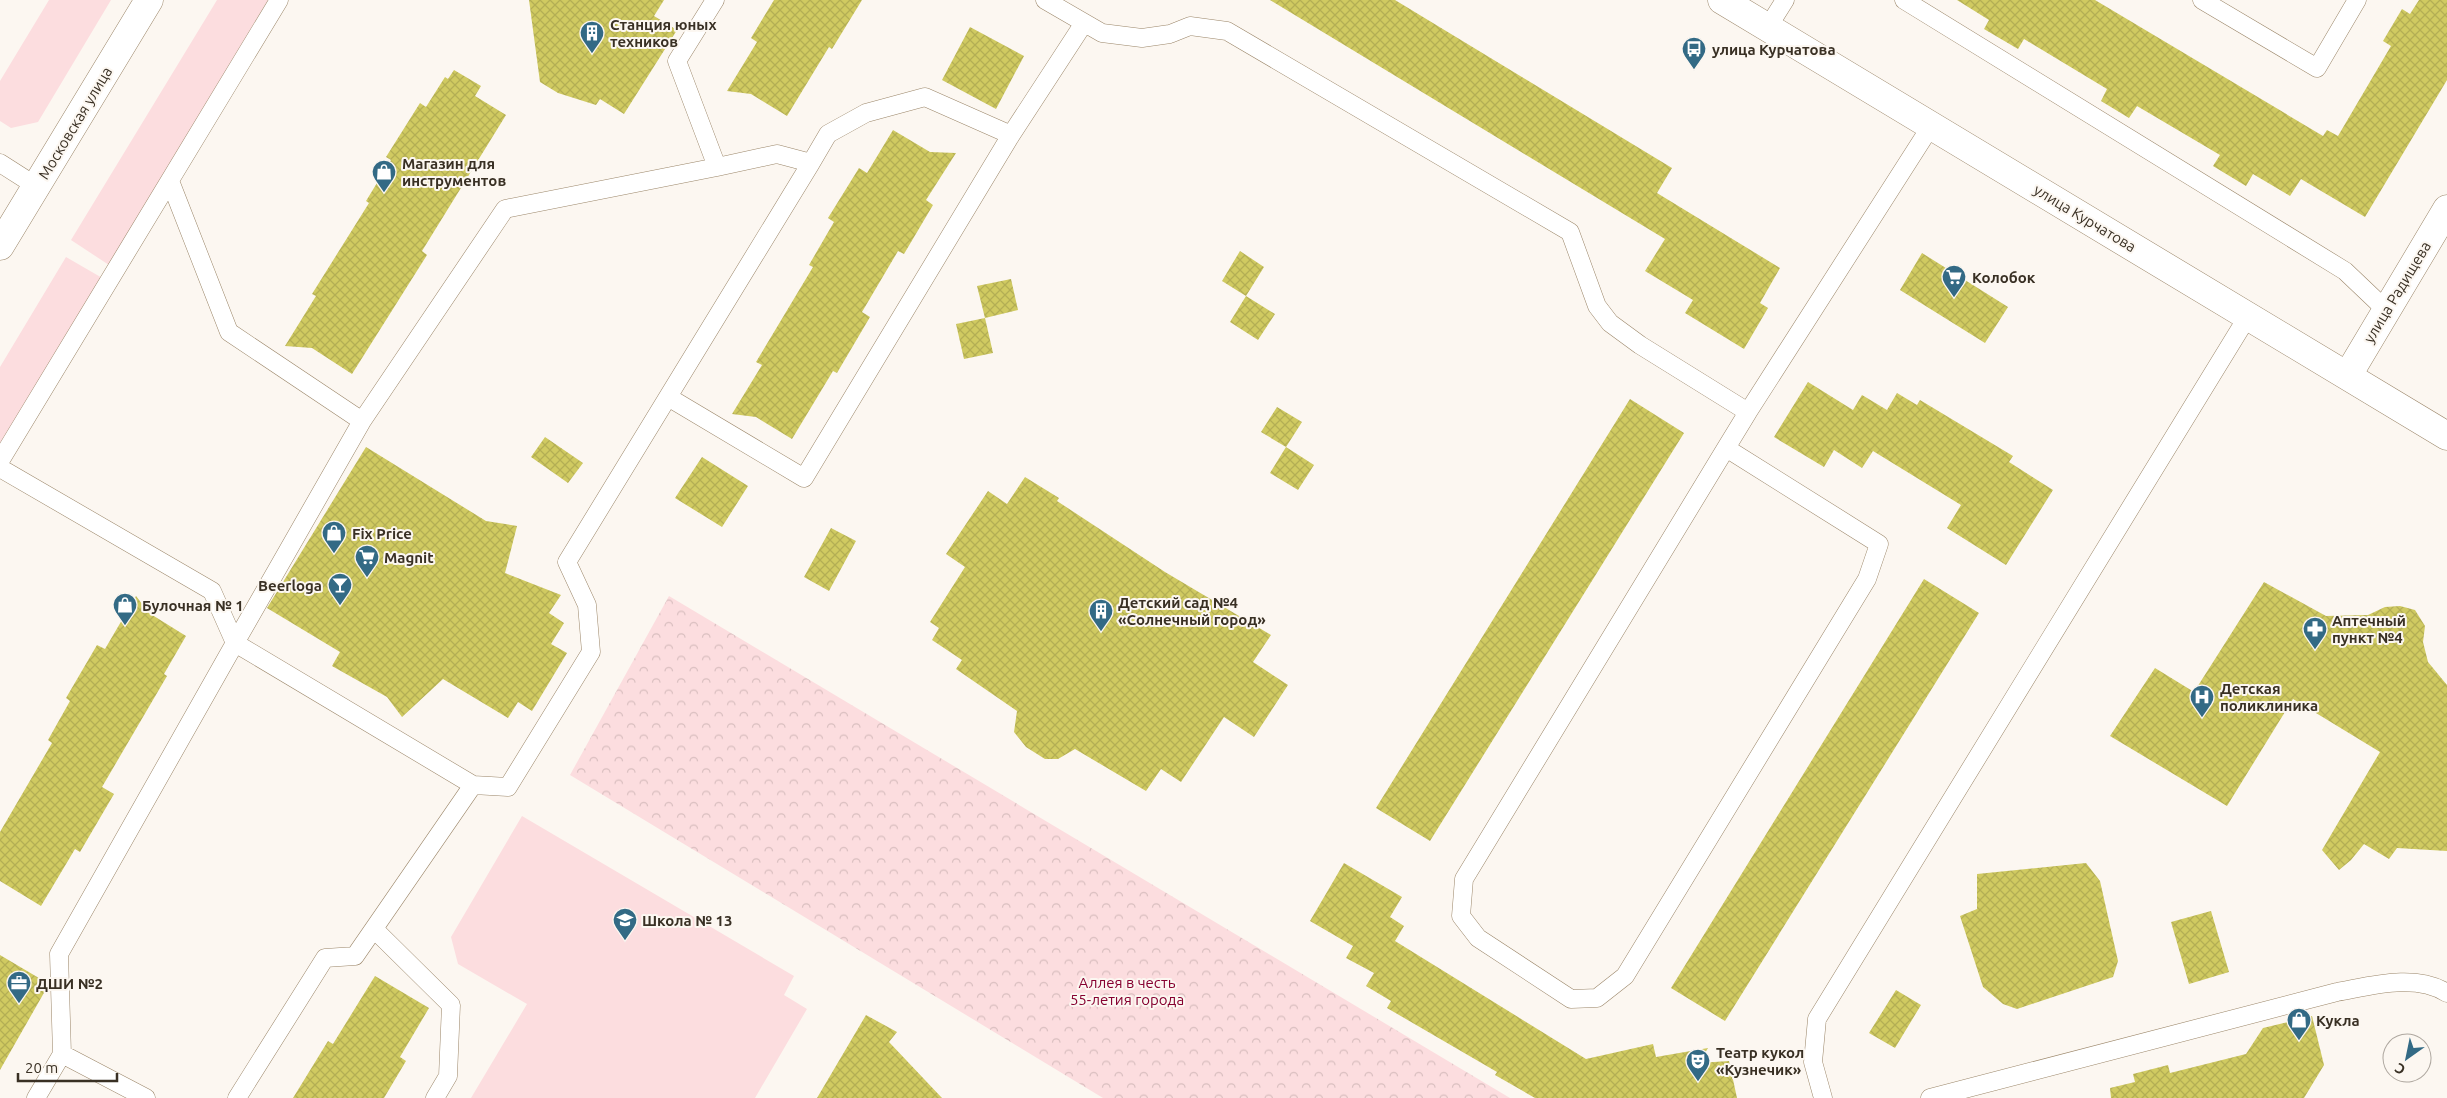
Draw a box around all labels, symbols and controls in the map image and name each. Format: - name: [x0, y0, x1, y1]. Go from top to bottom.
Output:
- place label: Станция юных техников: [610, 16, 717, 50]
- building icon: Станция юных техников: [579, 20, 605, 54]
- bus stop icon: улица Курчатова: [1681, 36, 1707, 70]
- place label: улица Курчатова: [1712, 41, 1836, 58]
- street label: Московская улица: [35, 64, 115, 182]
- place label: Магазин для инструментов: [402, 155, 506, 189]
- shop icon: Магазин для инструментов: [371, 159, 397, 193]
- street label: улица Курчатова: [2031, 181, 2139, 255]
- street label: улица Радищева: [2360, 238, 2434, 346]
- supermarket icon: Колобок: [1941, 264, 1967, 298]
- place label: Колобок: [1972, 269, 2036, 286]
- shop icon: Fix Price: [321, 520, 347, 554]
- place label: Fix Price: [352, 525, 412, 542]
- supermarket icon: Magnit: [354, 544, 380, 578]
- place label: Magnit: [384, 549, 434, 566]
- bar icon: Beerloga: [327, 572, 353, 606]
- place label: Beerloga: [258, 577, 322, 594]
- shop icon: Булочная № 1: [112, 592, 138, 626]
- place label: Детский сад №4 «Солнечный город»: [1118, 594, 1266, 628]
- place label: Булочная № 1: [142, 597, 244, 614]
- building icon: Детский сад №4 «Солнечный город»: [1088, 598, 1114, 632]
- place label: Аптечный пункт №4: [2332, 612, 2406, 646]
- pharmacy icon: Аптечный пункт №4: [2302, 616, 2328, 650]
- place label: Детская поликлиника: [2220, 680, 2318, 714]
- hospital icon: Детская поликлиника: [2189, 684, 2215, 718]
- school or university icon: Школа № 13: [612, 907, 638, 941]
- place label: Школа № 13: [642, 912, 732, 929]
- office icon: ДШИ №2: [6, 970, 32, 1004]
- park label: Аллея в честь 55-летия города: [1070, 974, 1184, 1008]
- place label: ДШИ №2: [36, 975, 103, 992]
- shop icon: Кукла: [2286, 1007, 2312, 1041]
- place label: Кукла: [2316, 1012, 2360, 1029]
- north arrow: [2382, 1033, 2432, 1083]
- place label: Театр кукол «Кузнечик»: [1716, 1044, 1804, 1078]
- theatre icon: Театр кукол «Кузнечик»: [1685, 1048, 1711, 1082]
- scale bar: [18, 1050, 116, 1082]
- text: 20 m: [25, 1059, 58, 1076]
- text: С: [2392, 1060, 2408, 1078]

